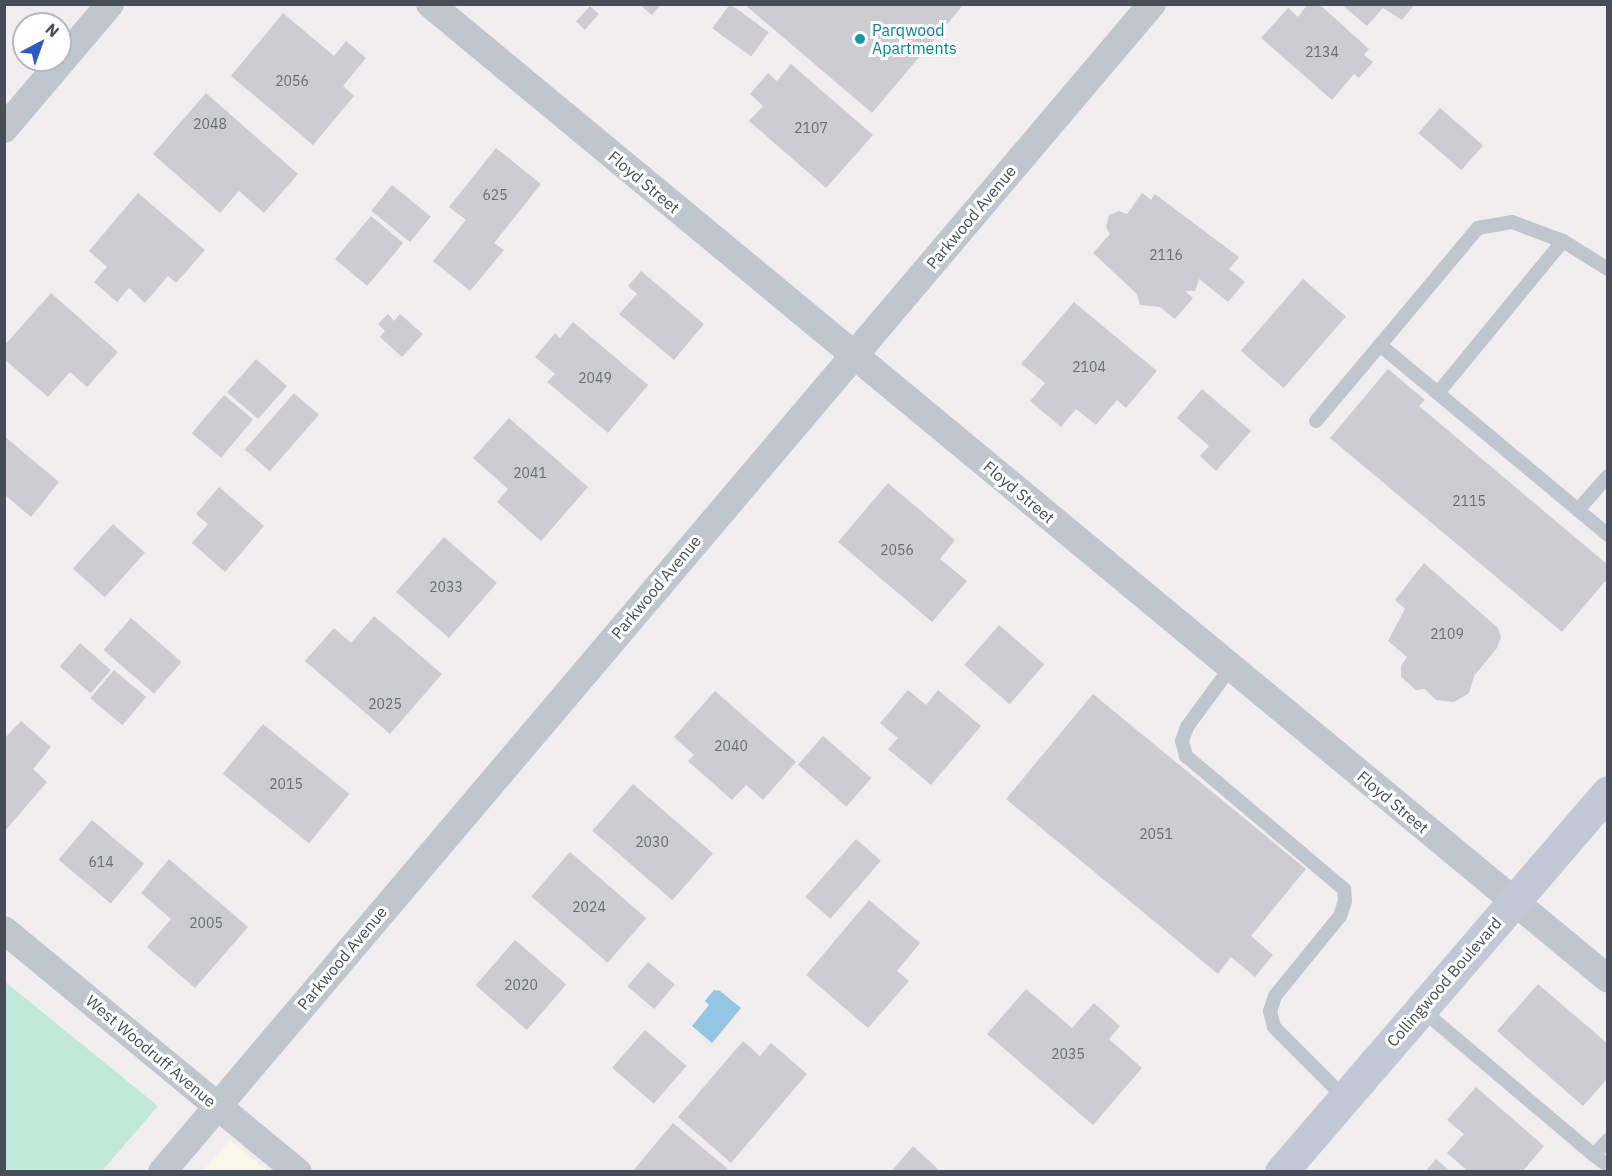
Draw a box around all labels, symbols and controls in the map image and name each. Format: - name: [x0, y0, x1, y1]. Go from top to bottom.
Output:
- north arrow: [12, 12, 72, 72]
- text: N: [42, 19, 63, 41]
- place label: Parqwood Apartments: [872, 20, 957, 58]
- marker: Parqwood Apartments: [853, 32, 867, 46]
- house number: 2134: [1305, 44, 1339, 60]
- house number: 2056: [275, 73, 309, 89]
- house number: 2048: [193, 116, 227, 132]
- house number: 2107: [794, 120, 828, 136]
- street label: Floyd Street: [604, 147, 684, 217]
- street label: Parkwood Avenue: [922, 161, 1020, 273]
- house number: 625: [482, 187, 508, 203]
- house number: 2116: [1149, 247, 1183, 263]
- house number: 2104: [1072, 359, 1106, 375]
- house number: 2049: [578, 370, 612, 386]
- street label: Floyd Street: [979, 457, 1059, 527]
- house number: 2041: [513, 465, 547, 481]
- house number: 2115: [1452, 493, 1486, 509]
- street label: Parkwood Avenue: [607, 531, 705, 643]
- house number: 2056: [880, 542, 914, 558]
- house number: 2033: [429, 579, 463, 595]
- house number: 2109: [1430, 626, 1464, 642]
- house number: 2025: [368, 696, 402, 712]
- house number: 2040: [714, 738, 748, 754]
- street label: Floyd Street: [1353, 767, 1433, 837]
- house number: 2015: [269, 776, 303, 792]
- house number: 2051: [1139, 826, 1173, 842]
- house number: 2030: [635, 834, 669, 850]
- house number: 614: [88, 854, 114, 870]
- house number: 2024: [572, 899, 606, 915]
- street label: Parkwood Avenue: [293, 902, 391, 1014]
- street label: Collingwood Boulevard: [1383, 913, 1505, 1051]
- house number: 2005: [189, 915, 223, 931]
- house number: 2020: [504, 977, 538, 993]
- street label: West Woodruff Avenue: [82, 991, 220, 1111]
- house number: 2035: [1051, 1046, 1085, 1062]

